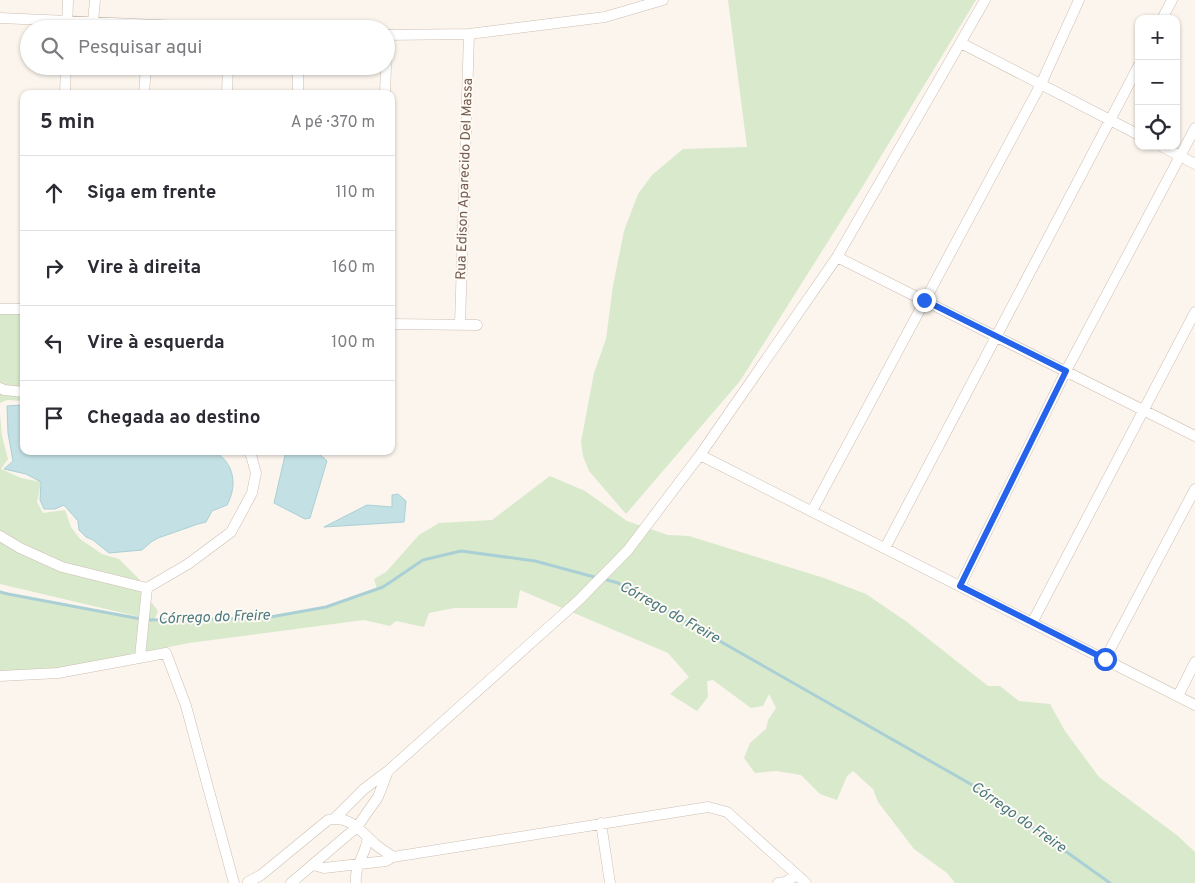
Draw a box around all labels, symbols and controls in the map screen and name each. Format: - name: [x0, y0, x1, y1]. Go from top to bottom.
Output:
- map controls: [1135, 15, 1180, 150]
- button: +: [1135, 15, 1180, 60]
- search box: [20, 20, 395, 75]
- icon: search: [38, 34, 66, 62]
- text: Pesquisar aqui: [78, 36, 202, 60]
- button: −: [1135, 60, 1180, 105]
- street label: Rua Edison Aparecido Del Massa: [453, 78, 477, 280]
- button: locate: [1135, 105, 1180, 150]
- text: 5 min: [40, 109, 95, 136]
- text: A pé · 370 m: [291, 113, 375, 133]
- icon: ahead: [40, 179, 68, 207]
- text: Siga em frente: [87, 181, 216, 205]
- text: 110 m: [335, 183, 375, 203]
- icon: right: [40, 254, 68, 282]
- text: Vire à direita: [87, 256, 201, 280]
- text: 160 m: [332, 258, 375, 278]
- route end: [913, 289, 936, 312]
- icon: left: [40, 329, 68, 357]
- text: Vire à esquerda: [87, 331, 225, 355]
- text: 100 m: [331, 333, 375, 353]
- icon: arrive: [40, 404, 68, 432]
- text: Chegada ao destino: [87, 406, 261, 430]
- water label: Córrego do Freire: [615, 578, 723, 649]
- water label: Córrego do Freire: [158, 607, 270, 629]
- route start: [1094, 648, 1117, 671]
- water label: Córrego do Freire: [967, 778, 1069, 858]

